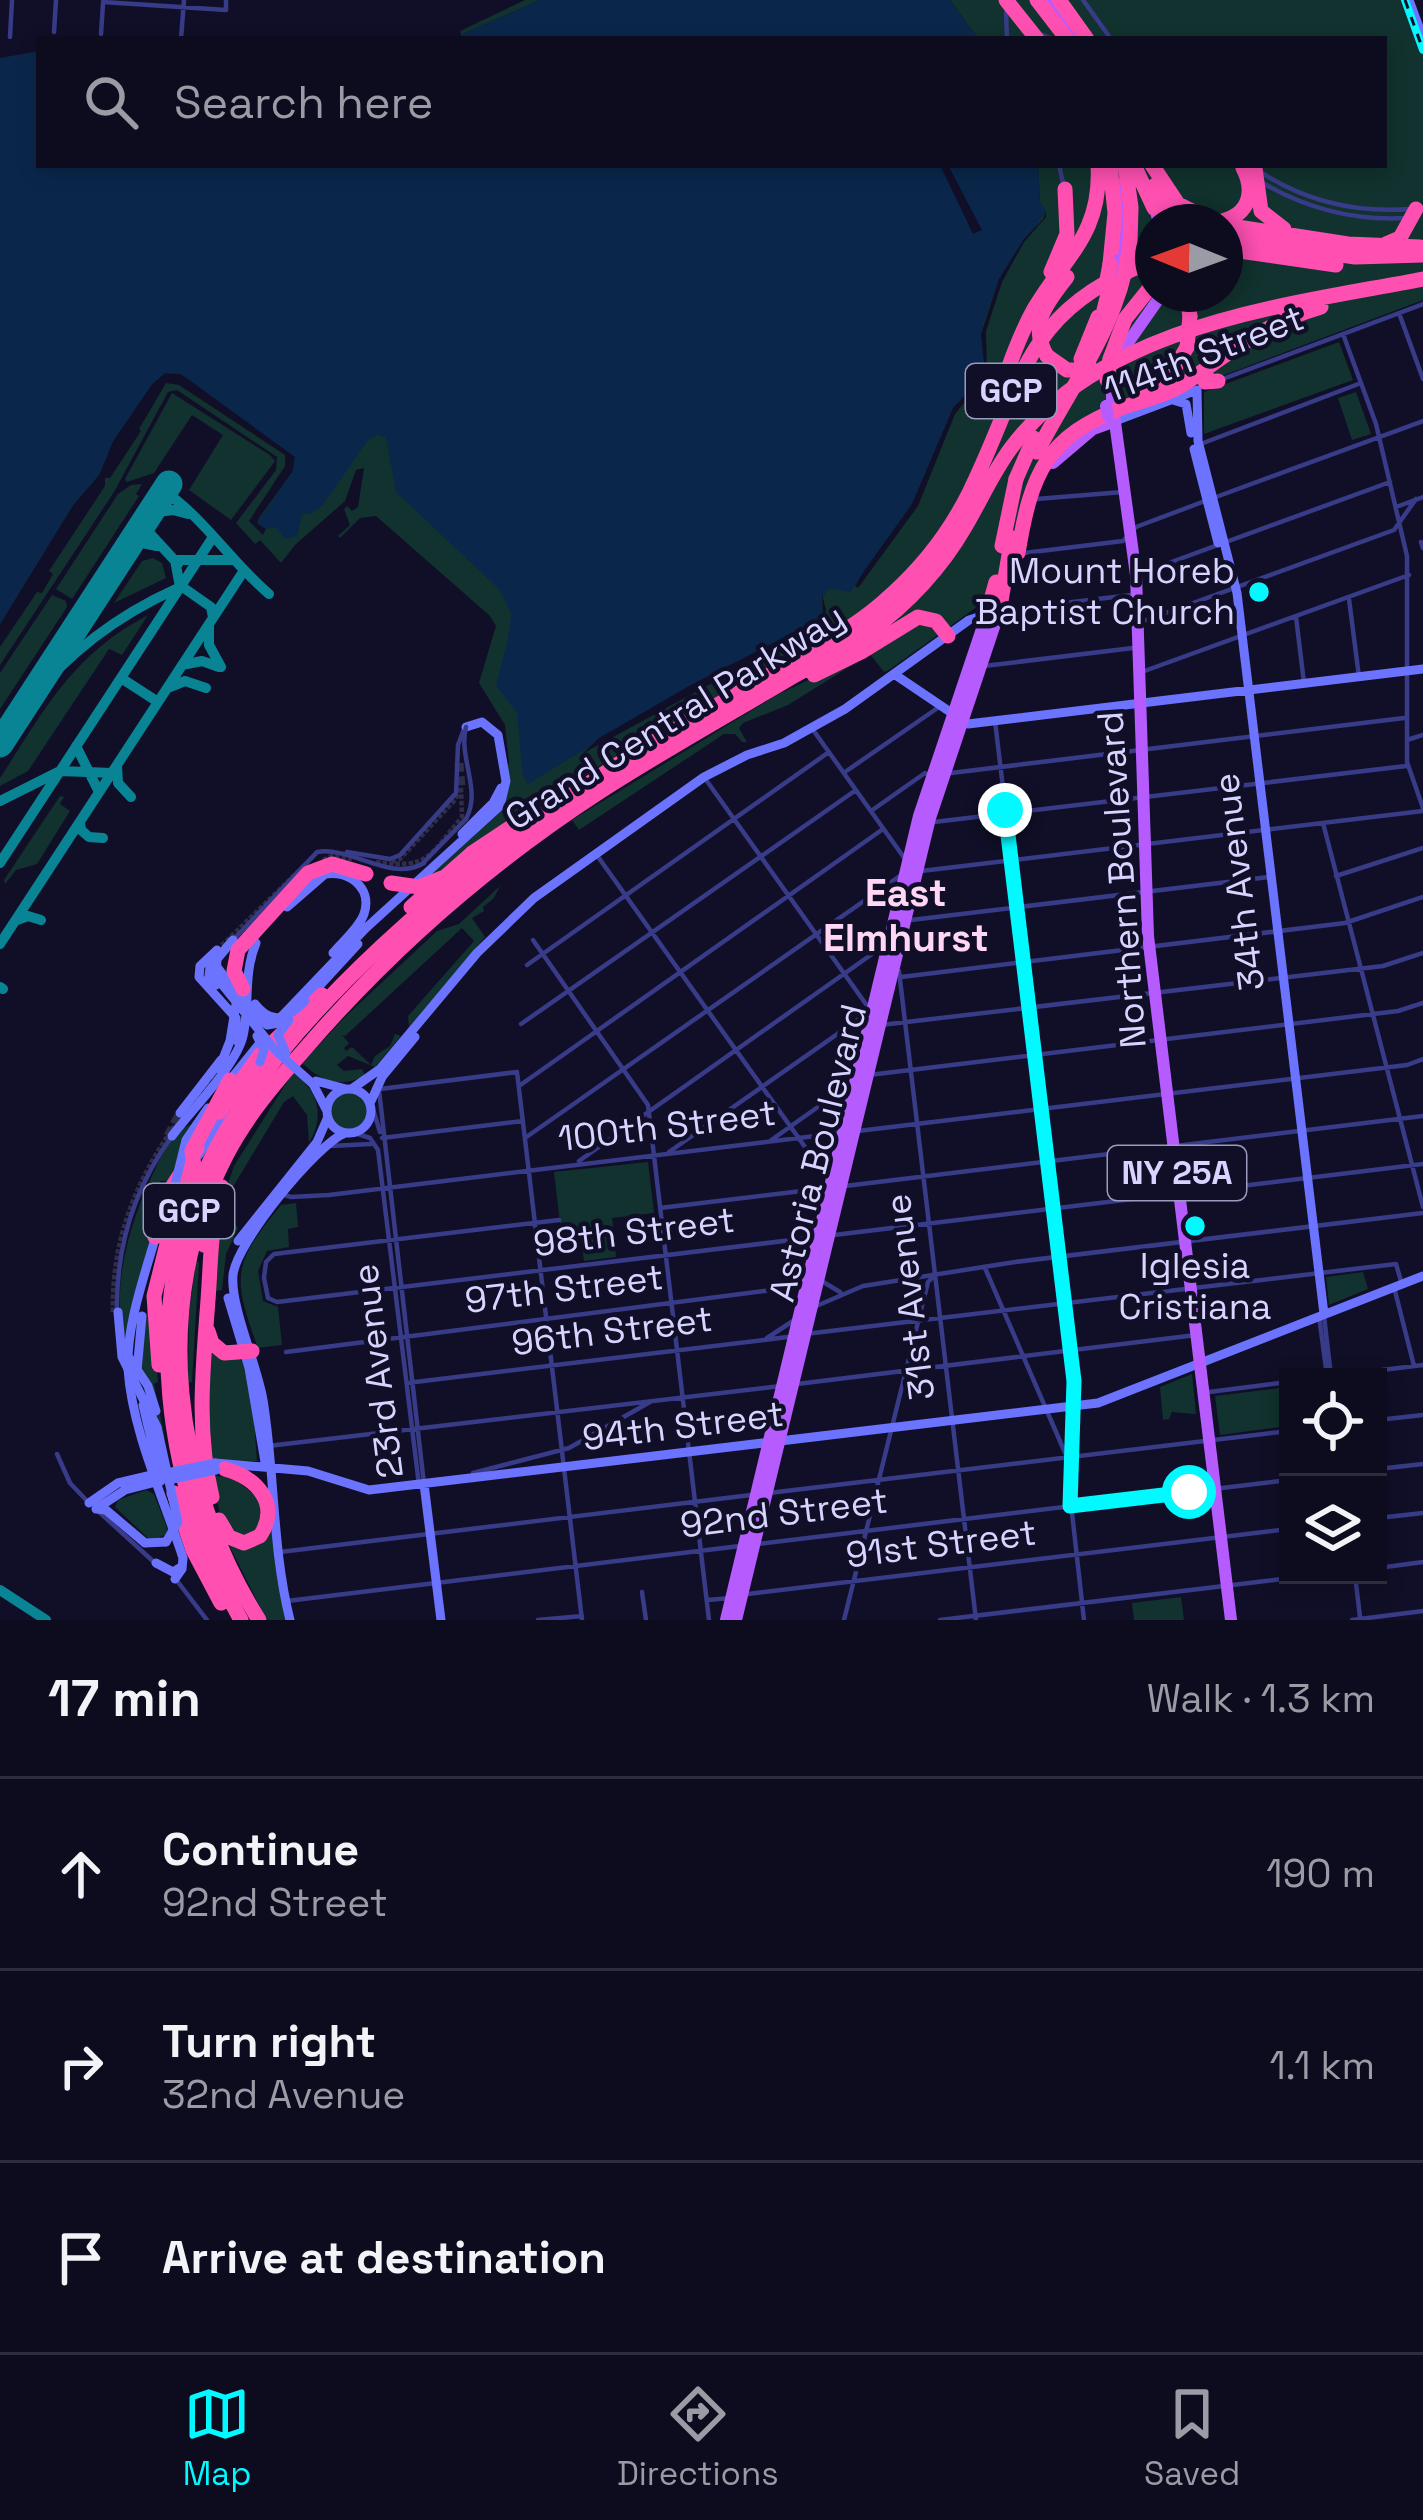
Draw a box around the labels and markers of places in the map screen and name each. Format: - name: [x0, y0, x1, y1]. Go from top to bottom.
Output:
- place label: Mount Horeb Baptist Church: [975, 548, 1235, 635]
- marker: Mount Horeb Baptist Church: [1246, 579, 1272, 605]
- marker: Iglesia Cristiana: [1182, 1213, 1208, 1239]
- place label: Iglesia Cristiana: [1119, 1243, 1271, 1330]

